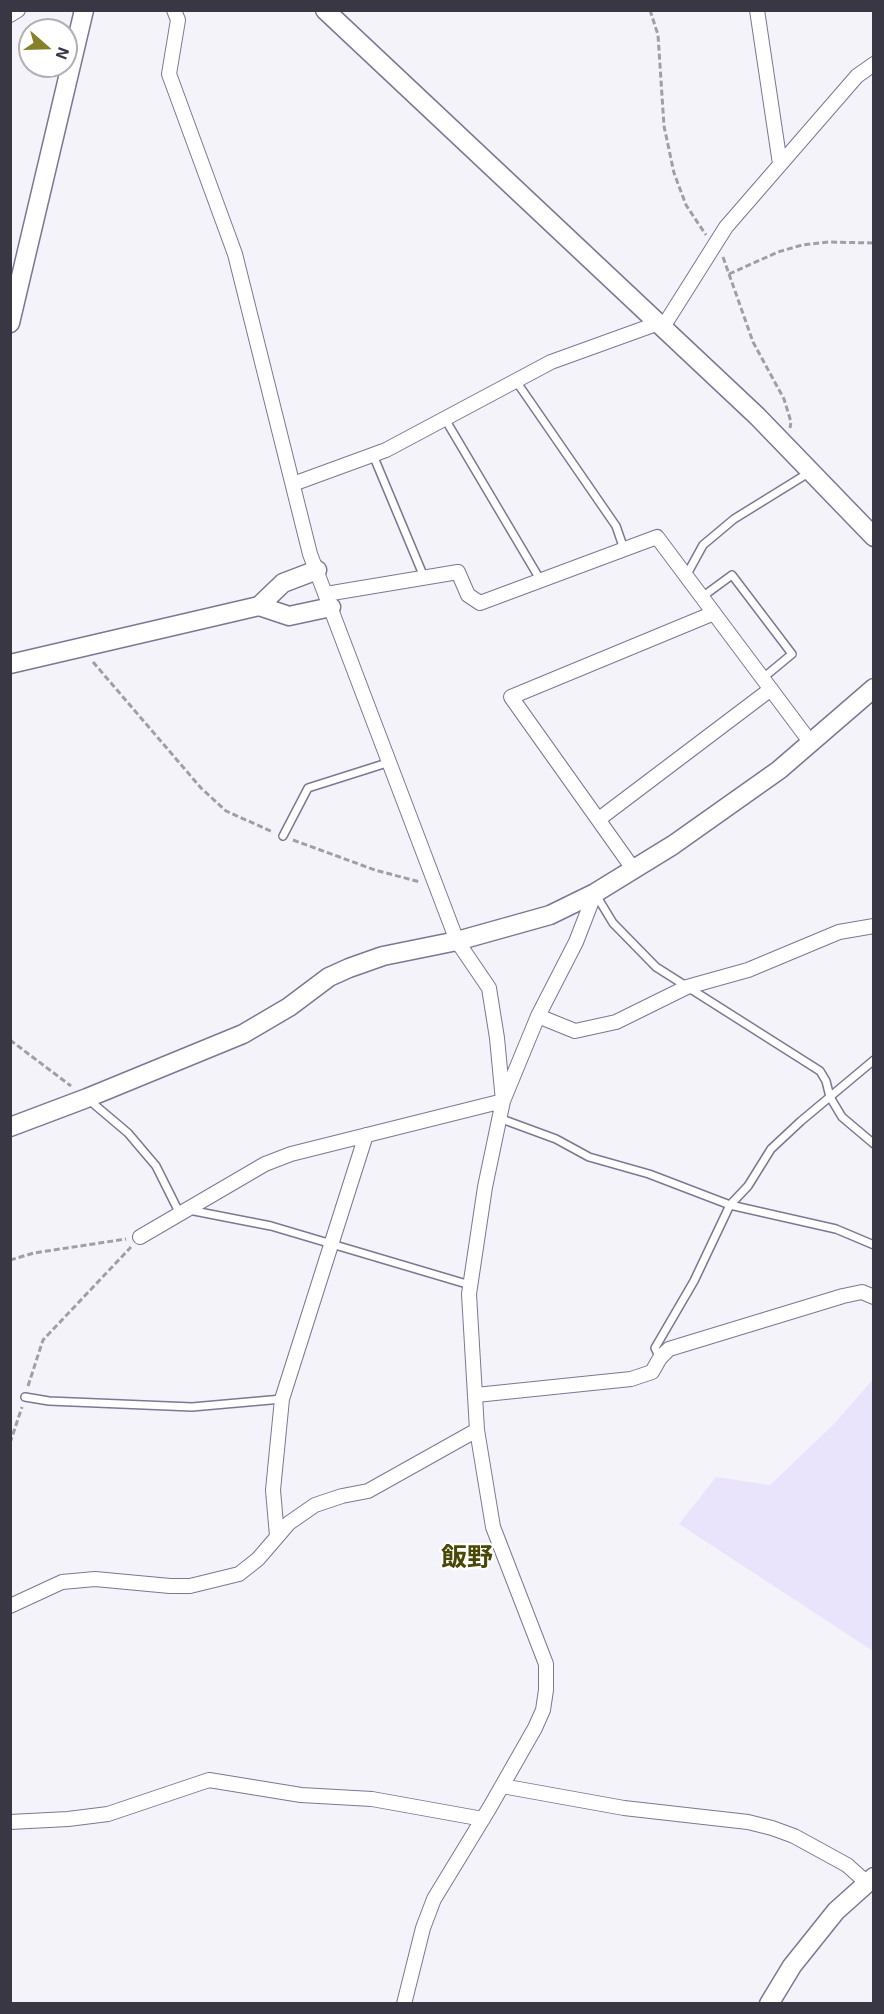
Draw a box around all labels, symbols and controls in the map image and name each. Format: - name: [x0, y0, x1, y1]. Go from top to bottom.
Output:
- north arrow: [18, 18, 78, 78]
- text: N: [53, 45, 74, 62]
- district label: 飯野: [441, 1541, 493, 1573]

